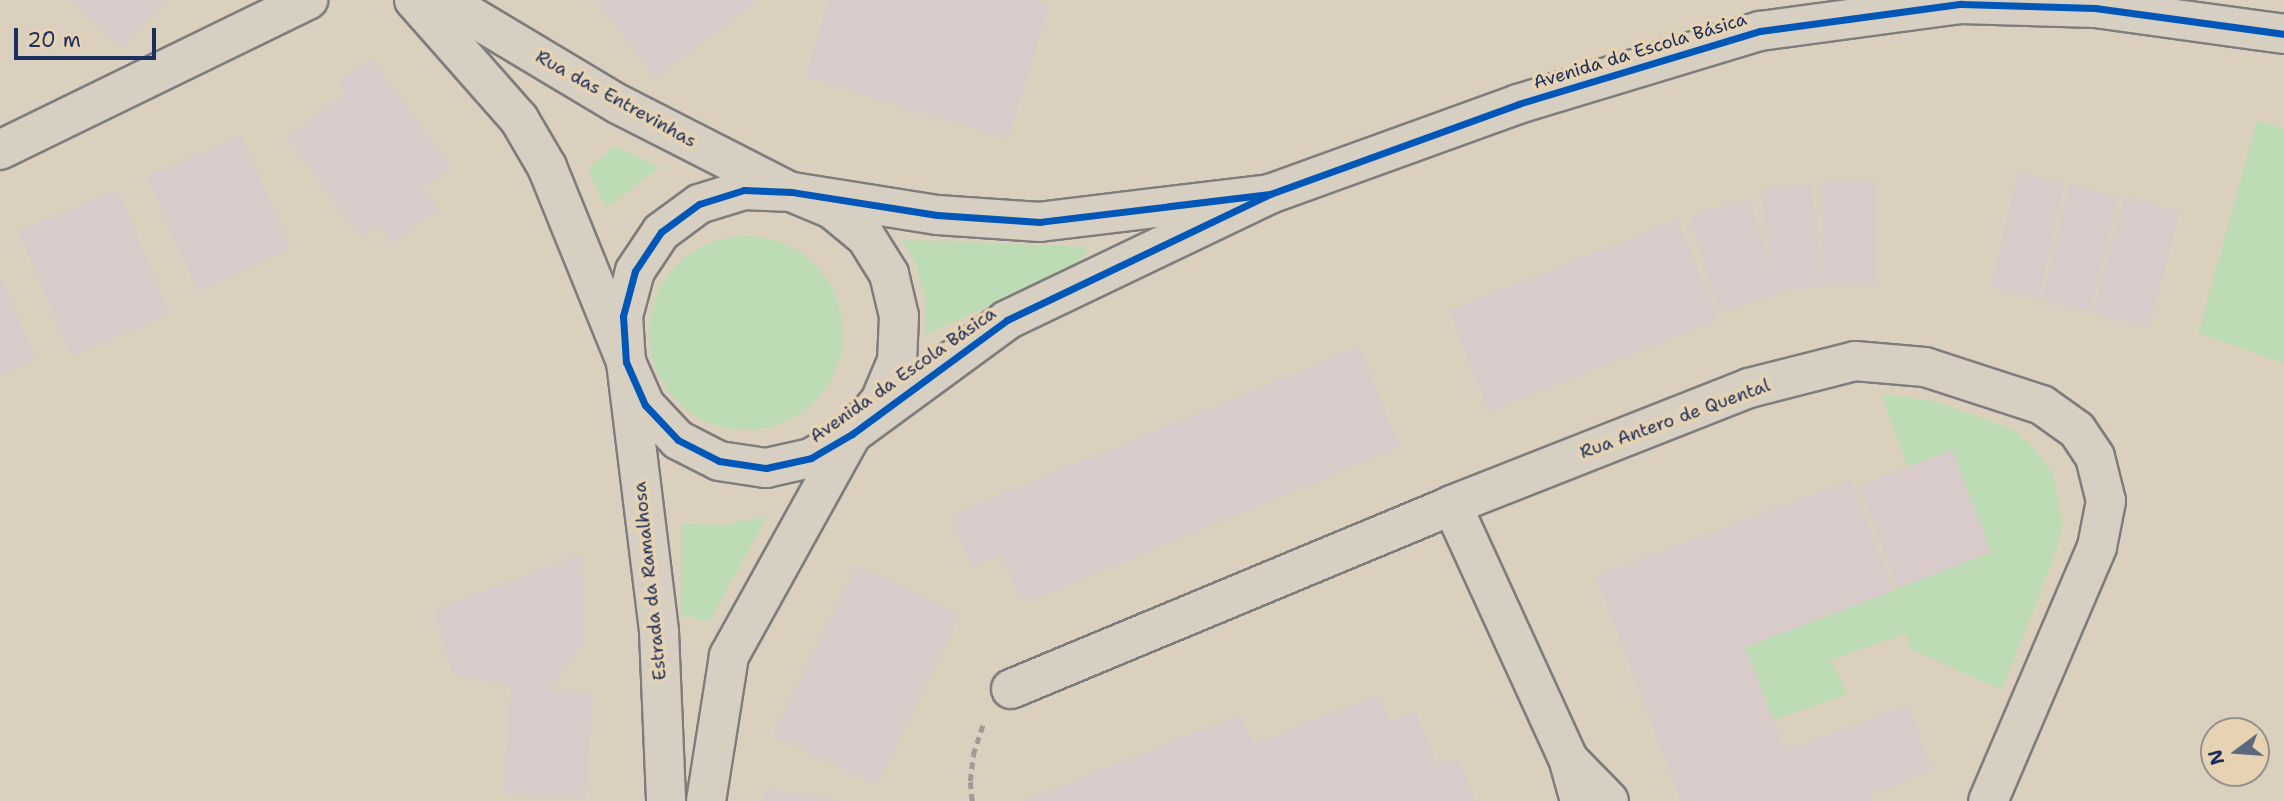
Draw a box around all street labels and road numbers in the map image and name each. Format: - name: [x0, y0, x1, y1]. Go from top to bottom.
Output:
- street label: Avenida da Escola Básica: [1531, 8, 1749, 94]
- street label: Rua das Entrevinhas: [532, 46, 700, 152]
- street label: Avenida da Escola Básica: [806, 302, 1000, 448]
- street label: Rua Antero de Quental: [1577, 375, 1773, 463]
- street label: Estrada da Ramalhosa: [629, 481, 671, 681]

